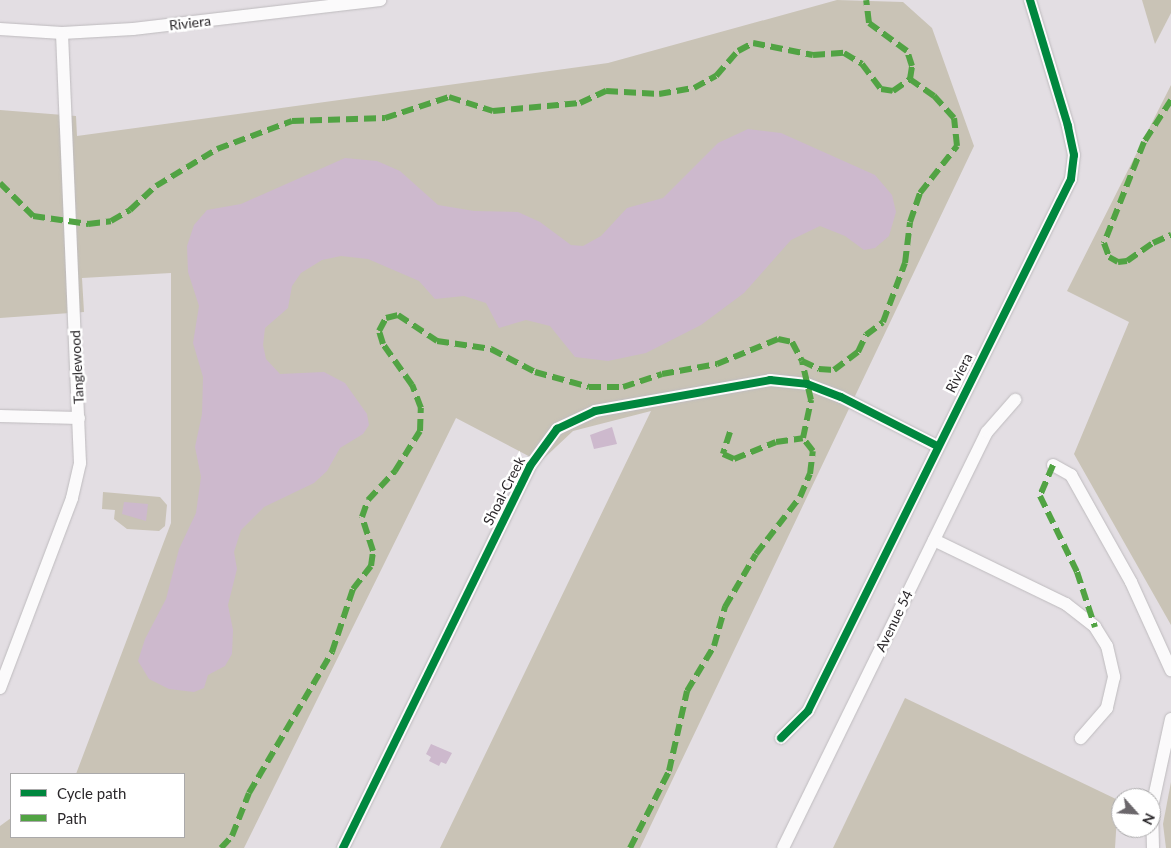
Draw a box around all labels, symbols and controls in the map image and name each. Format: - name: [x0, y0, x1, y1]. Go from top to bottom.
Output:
- street label: Riviera: [168, 12, 212, 34]
- street label: Tanglewood: [67, 330, 87, 404]
- street label: Riviera: [942, 350, 976, 396]
- street label: Shoal-Creek: [480, 454, 528, 528]
- street label: Avenue 54: [872, 588, 916, 654]
- legend: [10, 773, 185, 838]
- text: Cycle path: [57, 784, 126, 802]
- north arrow: [1111, 788, 1161, 838]
- text: Path: [57, 809, 87, 827]
- text: N: [1139, 811, 1159, 828]

